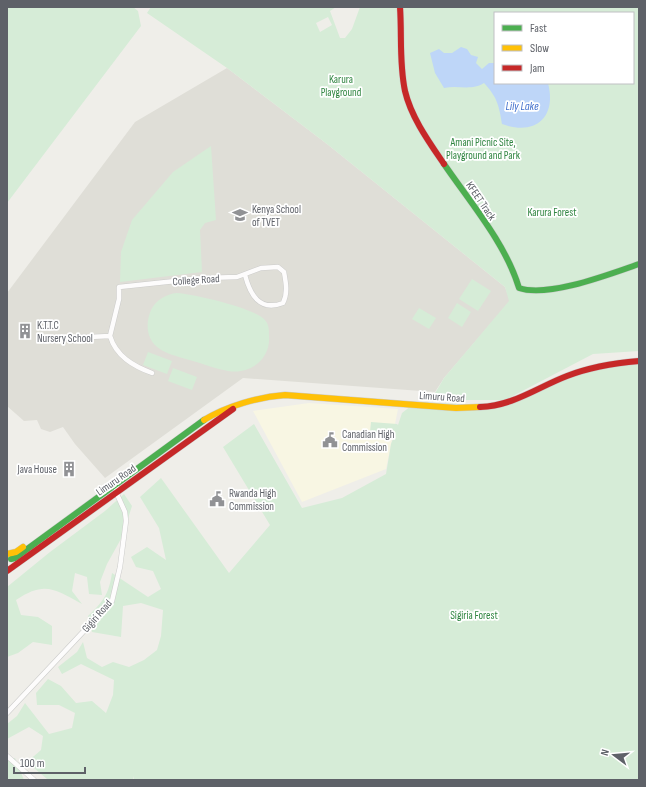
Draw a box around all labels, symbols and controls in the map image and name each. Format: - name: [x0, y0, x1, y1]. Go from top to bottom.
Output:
- legend: [494, 12, 634, 84]
- text: Fast: [530, 21, 547, 36]
- text: Slow: [530, 41, 549, 56]
- text: Jam: [529, 61, 545, 76]
- park label: Karura Playground: [321, 73, 362, 99]
- water label: Lily Lake: [505, 99, 539, 114]
- park label: Amani Picnic Site, Playground and Park: [446, 136, 521, 162]
- street label: KFEET Track: [463, 179, 499, 224]
- place label: Kenya School of TVET: [252, 203, 301, 229]
- school or university icon: Kenya School of TVET: [231, 206, 249, 224]
- park label: Karura Forest: [527, 206, 577, 219]
- street label: College Road: [172, 272, 220, 288]
- place label: K.T.T.C Nursery School: [37, 319, 93, 345]
- building icon: K.T.T.C Nursery School: [16, 322, 34, 340]
- street label: Limuru Road: [419, 389, 466, 405]
- place label: Canadian High Commission: [342, 428, 395, 454]
- public building icon: Canadian High Commission: [321, 431, 339, 449]
- building icon: Java House: [60, 460, 78, 478]
- street label: Limuru Road: [94, 461, 139, 498]
- place label: Java House: [16, 463, 57, 476]
- place label: Rwanda High Commission: [229, 487, 276, 513]
- public building icon: Rwanda High Commission: [208, 490, 226, 508]
- street label: Gigiri Road: [79, 597, 115, 635]
- park label: Sigiria Forest: [450, 609, 498, 622]
- north arrow: [594, 735, 634, 775]
- text: N: [598, 748, 612, 757]
- scale bar: [14, 749, 85, 775]
- text: 100 m: [20, 756, 45, 771]

